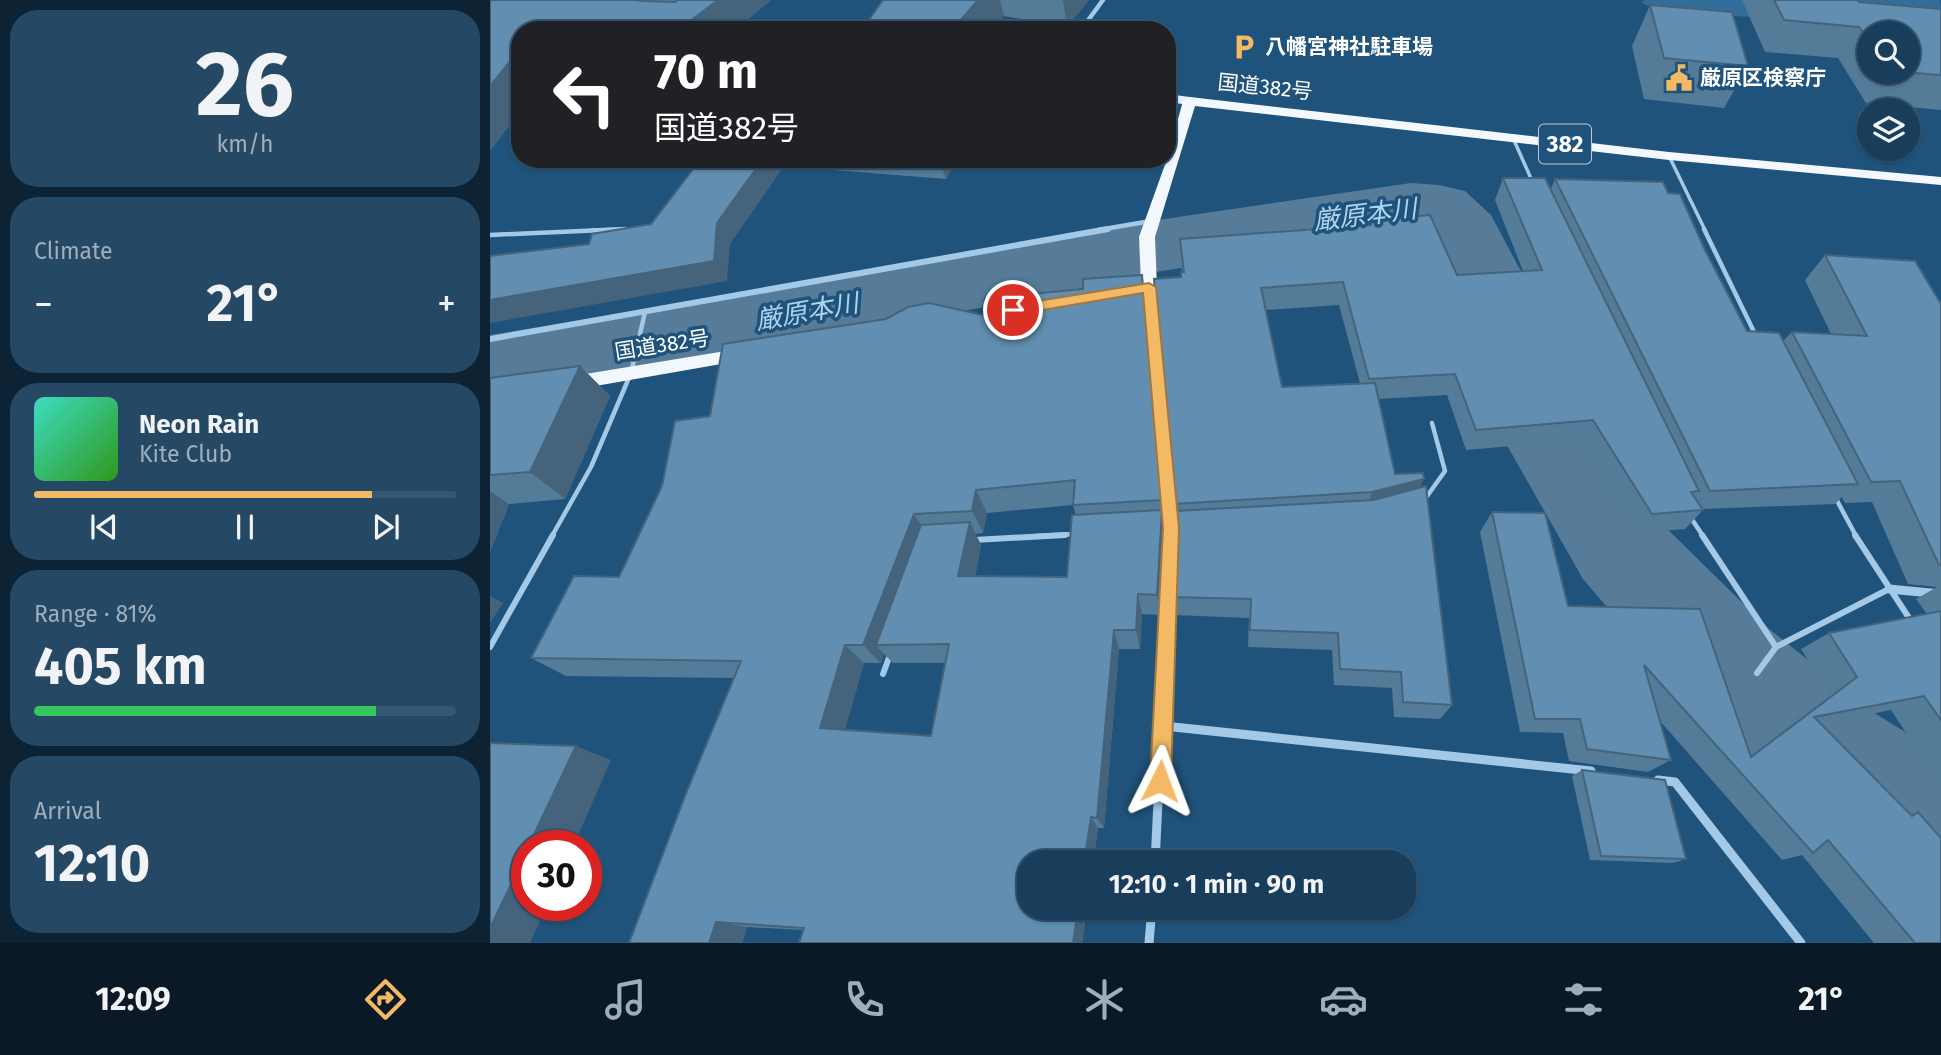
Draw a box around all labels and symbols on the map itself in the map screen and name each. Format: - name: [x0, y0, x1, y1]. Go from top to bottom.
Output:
- parking icon: 八幡宮神社駐車場: [1229, 32, 1259, 62]
- place label: 八幡宮神社駐車場: [1265, 34, 1433, 60]
- public building icon: 厳原区検察庁: [1664, 63, 1694, 93]
- place label: 厳原区検察庁: [1700, 65, 1826, 91]
- street label: 国道382号: [1216, 69, 1314, 105]
- road number: 382: [1539, 125, 1591, 164]
- water label: 厳原本川: [1311, 193, 1421, 237]
- pin: [983, 280, 1043, 340]
- water label: 厳原本川: [753, 287, 864, 336]
- street label: 国道382号: [613, 325, 711, 365]
- position arrow: [1123, 744, 1197, 818]
- speed limit sign: 30: [511, 830, 602, 921]

